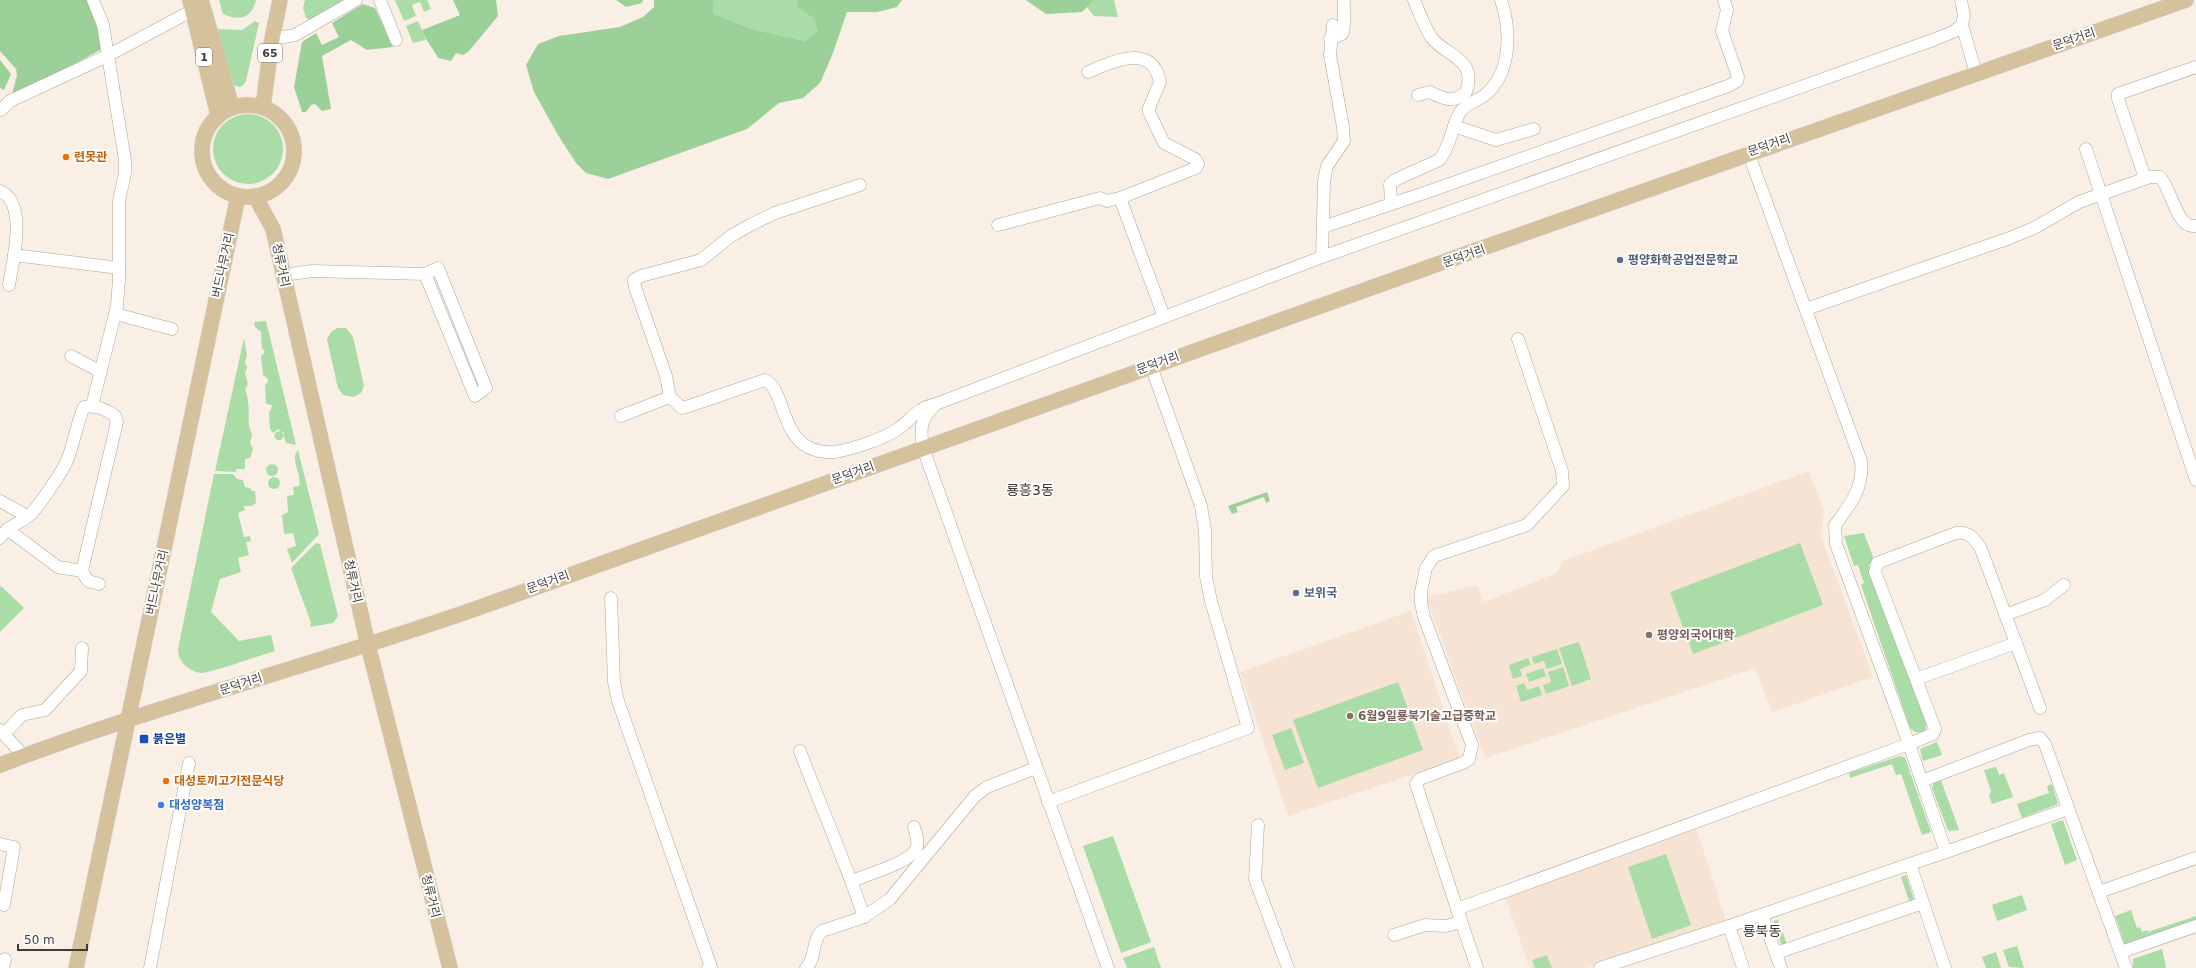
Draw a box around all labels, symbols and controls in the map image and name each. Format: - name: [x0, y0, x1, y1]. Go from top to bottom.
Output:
- street label: 문덕거리: [2051, 25, 2097, 53]
- road number: 65: [258, 44, 282, 62]
- road number: 1: [196, 48, 212, 66]
- street label: 문덕거리: [1746, 131, 1792, 159]
- place label: 련못관: [74, 150, 107, 164]
- marker: 련못관: [61, 152, 71, 162]
- street label: 버드나무거리: [209, 231, 237, 299]
- street label: 청류거리: [270, 242, 292, 288]
- street label: 문덕거리: [1441, 242, 1487, 270]
- place label: 평양화학공업전문학교: [1628, 253, 1738, 267]
- marker: 평양화학공업전문학교: [1615, 255, 1625, 265]
- street label: 문덕거리: [1135, 349, 1181, 377]
- street label: 문덕거리: [830, 459, 876, 487]
- district label: 룡흥3동: [1006, 482, 1054, 498]
- street label: 버드나무거리: [143, 548, 171, 616]
- street label: 청류거리: [341, 558, 365, 604]
- street label: 문덕거리: [525, 568, 571, 596]
- place label: 보위국: [1304, 586, 1337, 600]
- marker: 보위국: [1291, 588, 1301, 598]
- place label: 평양외국어대학: [1657, 628, 1734, 642]
- marker: 평양외국어대학: [1644, 630, 1654, 640]
- street label: 문덕거리: [218, 671, 264, 697]
- place label: 6월9일룡북기술고급중학교: [1358, 709, 1496, 723]
- marker: 6월9일룡북기술고급중학교: [1345, 711, 1355, 721]
- place label: 붉은별: [153, 732, 186, 746]
- marker: 붉은별: [138, 733, 150, 745]
- place label: 대성토끼고기전문식당: [174, 774, 284, 788]
- marker: 대성토끼고기전문식당: [161, 776, 171, 786]
- place label: 대성양복점: [169, 798, 224, 812]
- marker: 대성양복점: [156, 800, 166, 810]
- street label: 청류거리: [419, 873, 443, 919]
- district label: 룡북동: [1743, 923, 1781, 939]
- scale bar: [18, 926, 87, 952]
- text: 50 m: [24, 933, 55, 947]

